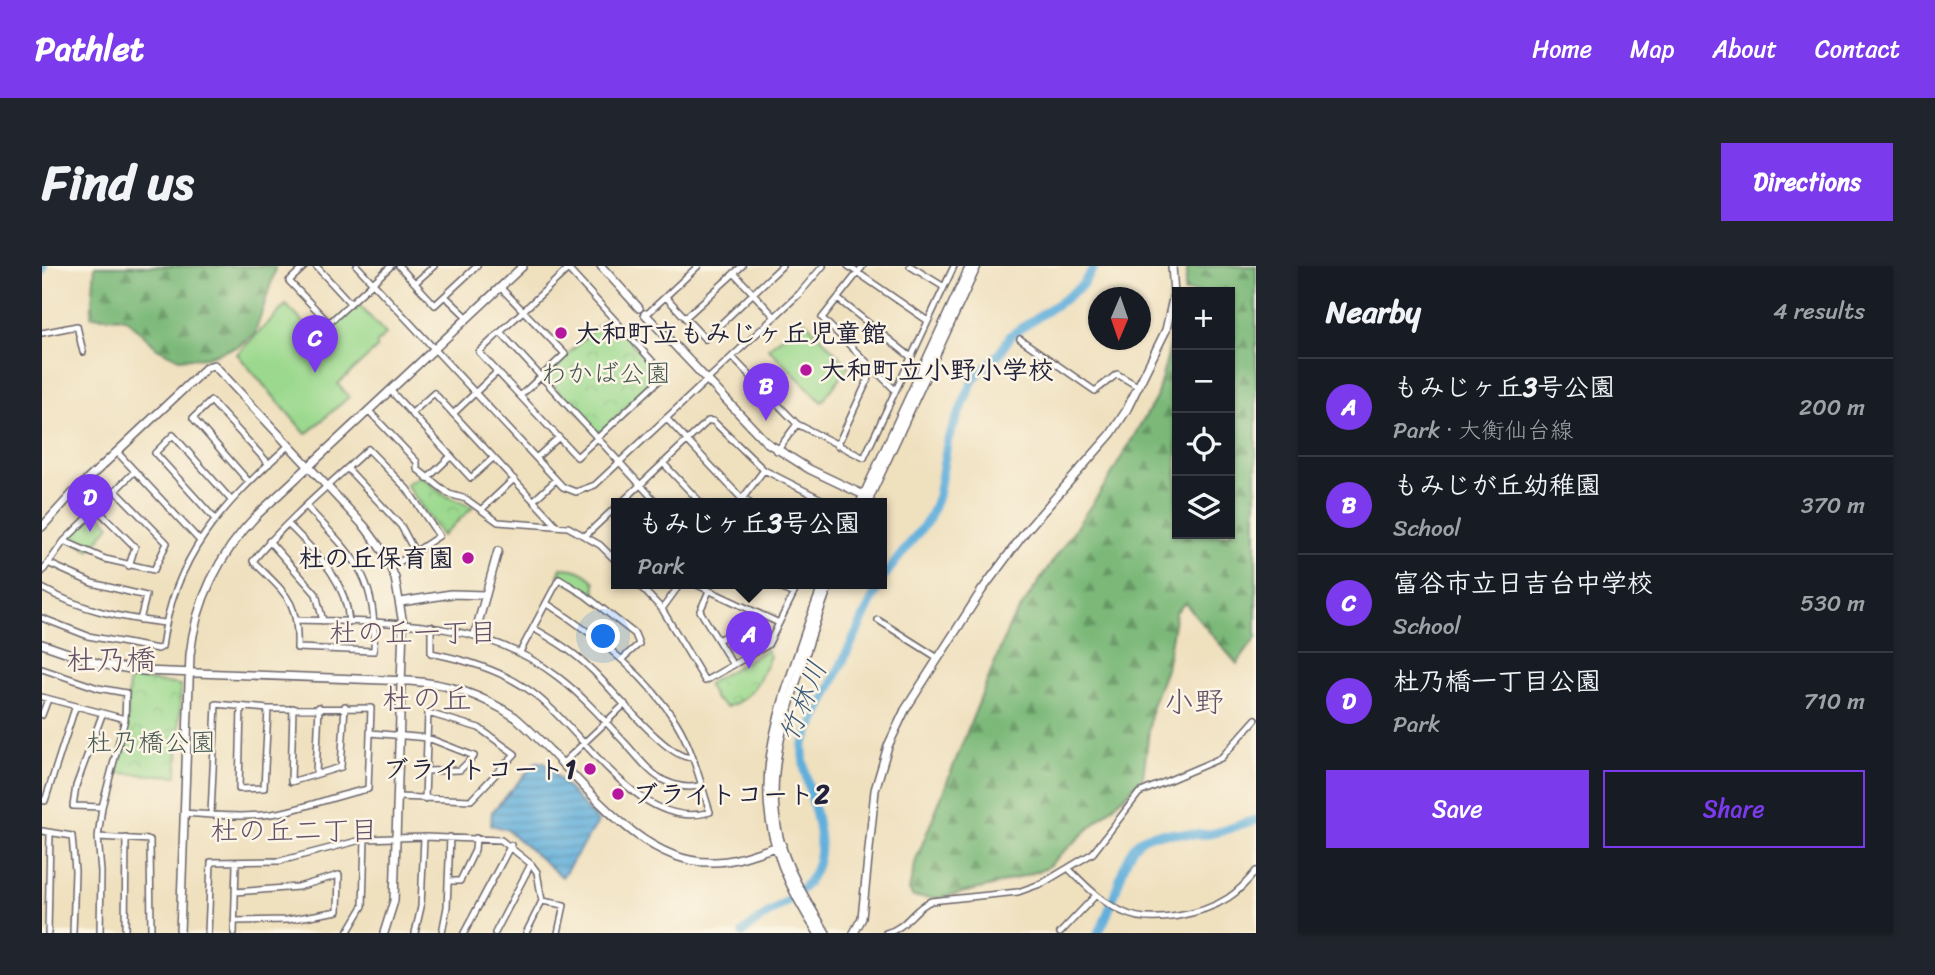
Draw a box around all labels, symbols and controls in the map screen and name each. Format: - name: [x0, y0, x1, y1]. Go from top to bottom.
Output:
- text: Pathlet: [35, 20, 144, 78]
- text: Home: [1532, 28, 1592, 70]
- text: Map: [1630, 28, 1674, 70]
- text: About: [1712, 28, 1777, 70]
- text: Contact: [1815, 28, 1900, 70]
- text: Find us: [42, 139, 194, 226]
- button: Directions: [1721, 143, 1893, 221]
- text: Nearby: [1326, 285, 1421, 339]
- north arrow: [1088, 287, 1151, 350]
- map controls: [1172, 287, 1235, 539]
- button: +: [1172, 287, 1235, 350]
- text: 4 results: [1773, 291, 1865, 332]
- place label: 大和町立もみじヶ丘児童館: [575, 310, 887, 356]
- pin: C: [292, 315, 338, 373]
- marker: 大和町立もみじヶ丘児童館: [553, 325, 569, 341]
- place label: 大和町立小野小学校: [820, 347, 1054, 393]
- park label: わかば公園: [541, 350, 671, 396]
- button: −: [1172, 350, 1235, 413]
- marker: 大和町立小野小学校: [798, 362, 814, 378]
- pin: B: [743, 363, 789, 421]
- text: もみじヶ丘3号公園: [1393, 364, 1615, 410]
- text: A: [1341, 387, 1357, 428]
- text: 200 m: [1799, 387, 1865, 428]
- text: Park · 大衡仙台線: [1393, 410, 1573, 451]
- button: locate: [1172, 413, 1235, 476]
- text: もみじが丘幼稚園: [1393, 462, 1601, 508]
- pin: D: [67, 474, 113, 532]
- button: layers: [1172, 476, 1235, 539]
- text: B: [1342, 485, 1356, 526]
- text: 370 m: [1801, 485, 1865, 526]
- popup: [611, 498, 887, 589]
- text: もみじヶ丘3号公園: [638, 500, 860, 546]
- text: School: [1393, 508, 1461, 549]
- place label: 杜の丘保育園: [298, 535, 454, 581]
- text: Park: [638, 546, 685, 587]
- marker: 杜の丘保育園: [460, 550, 476, 566]
- text: 富谷市立日吉台中学校: [1393, 560, 1653, 606]
- text: C: [1342, 583, 1356, 624]
- text: 530 m: [1800, 583, 1865, 624]
- text: School: [1393, 606, 1461, 647]
- district label: 杜の丘一丁目: [329, 608, 497, 657]
- pin: A: [726, 611, 772, 669]
- your location: [586, 619, 620, 653]
- district label: 杜乃橋: [66, 633, 156, 687]
- water label: 竹林川: [764, 653, 841, 749]
- text: 杜乃橋一丁目公園: [1393, 658, 1601, 704]
- district label: 杜の丘: [382, 672, 472, 726]
- district label: 小野: [1164, 675, 1224, 729]
- text: D: [1342, 681, 1356, 722]
- text: 710 m: [1804, 681, 1865, 722]
- text: Park: [1393, 704, 1440, 745]
- park label: 杜乃橋公園: [86, 719, 216, 765]
- place label: ブライトコート1: [382, 746, 576, 792]
- marker: ブライトコート1: [582, 761, 598, 777]
- button: Save: [1326, 770, 1589, 848]
- button: Share: [1603, 770, 1865, 848]
- place label: ブライトコート2: [632, 771, 830, 817]
- marker: ブライトコート2: [610, 786, 626, 802]
- district label: 杜の丘二丁目: [210, 806, 378, 855]

